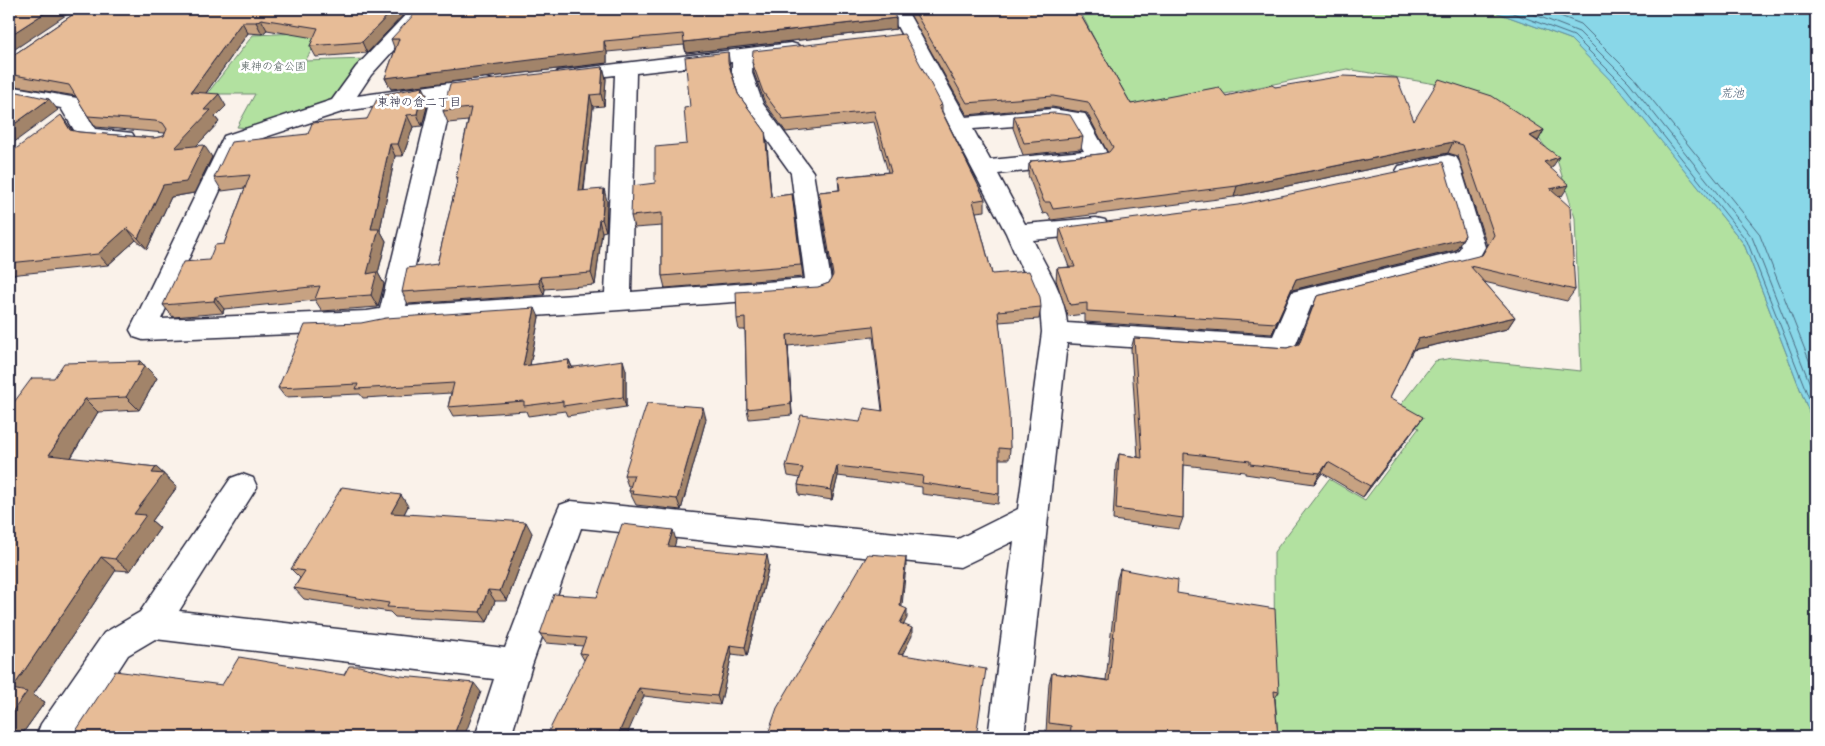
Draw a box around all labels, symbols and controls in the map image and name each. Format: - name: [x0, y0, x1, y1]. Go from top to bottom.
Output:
- park label: 東神の倉公園: [240, 58, 306, 73]
- water label: 荒池: [1720, 84, 1745, 100]
- district label: 東神の倉二丁目: [377, 93, 461, 109]

